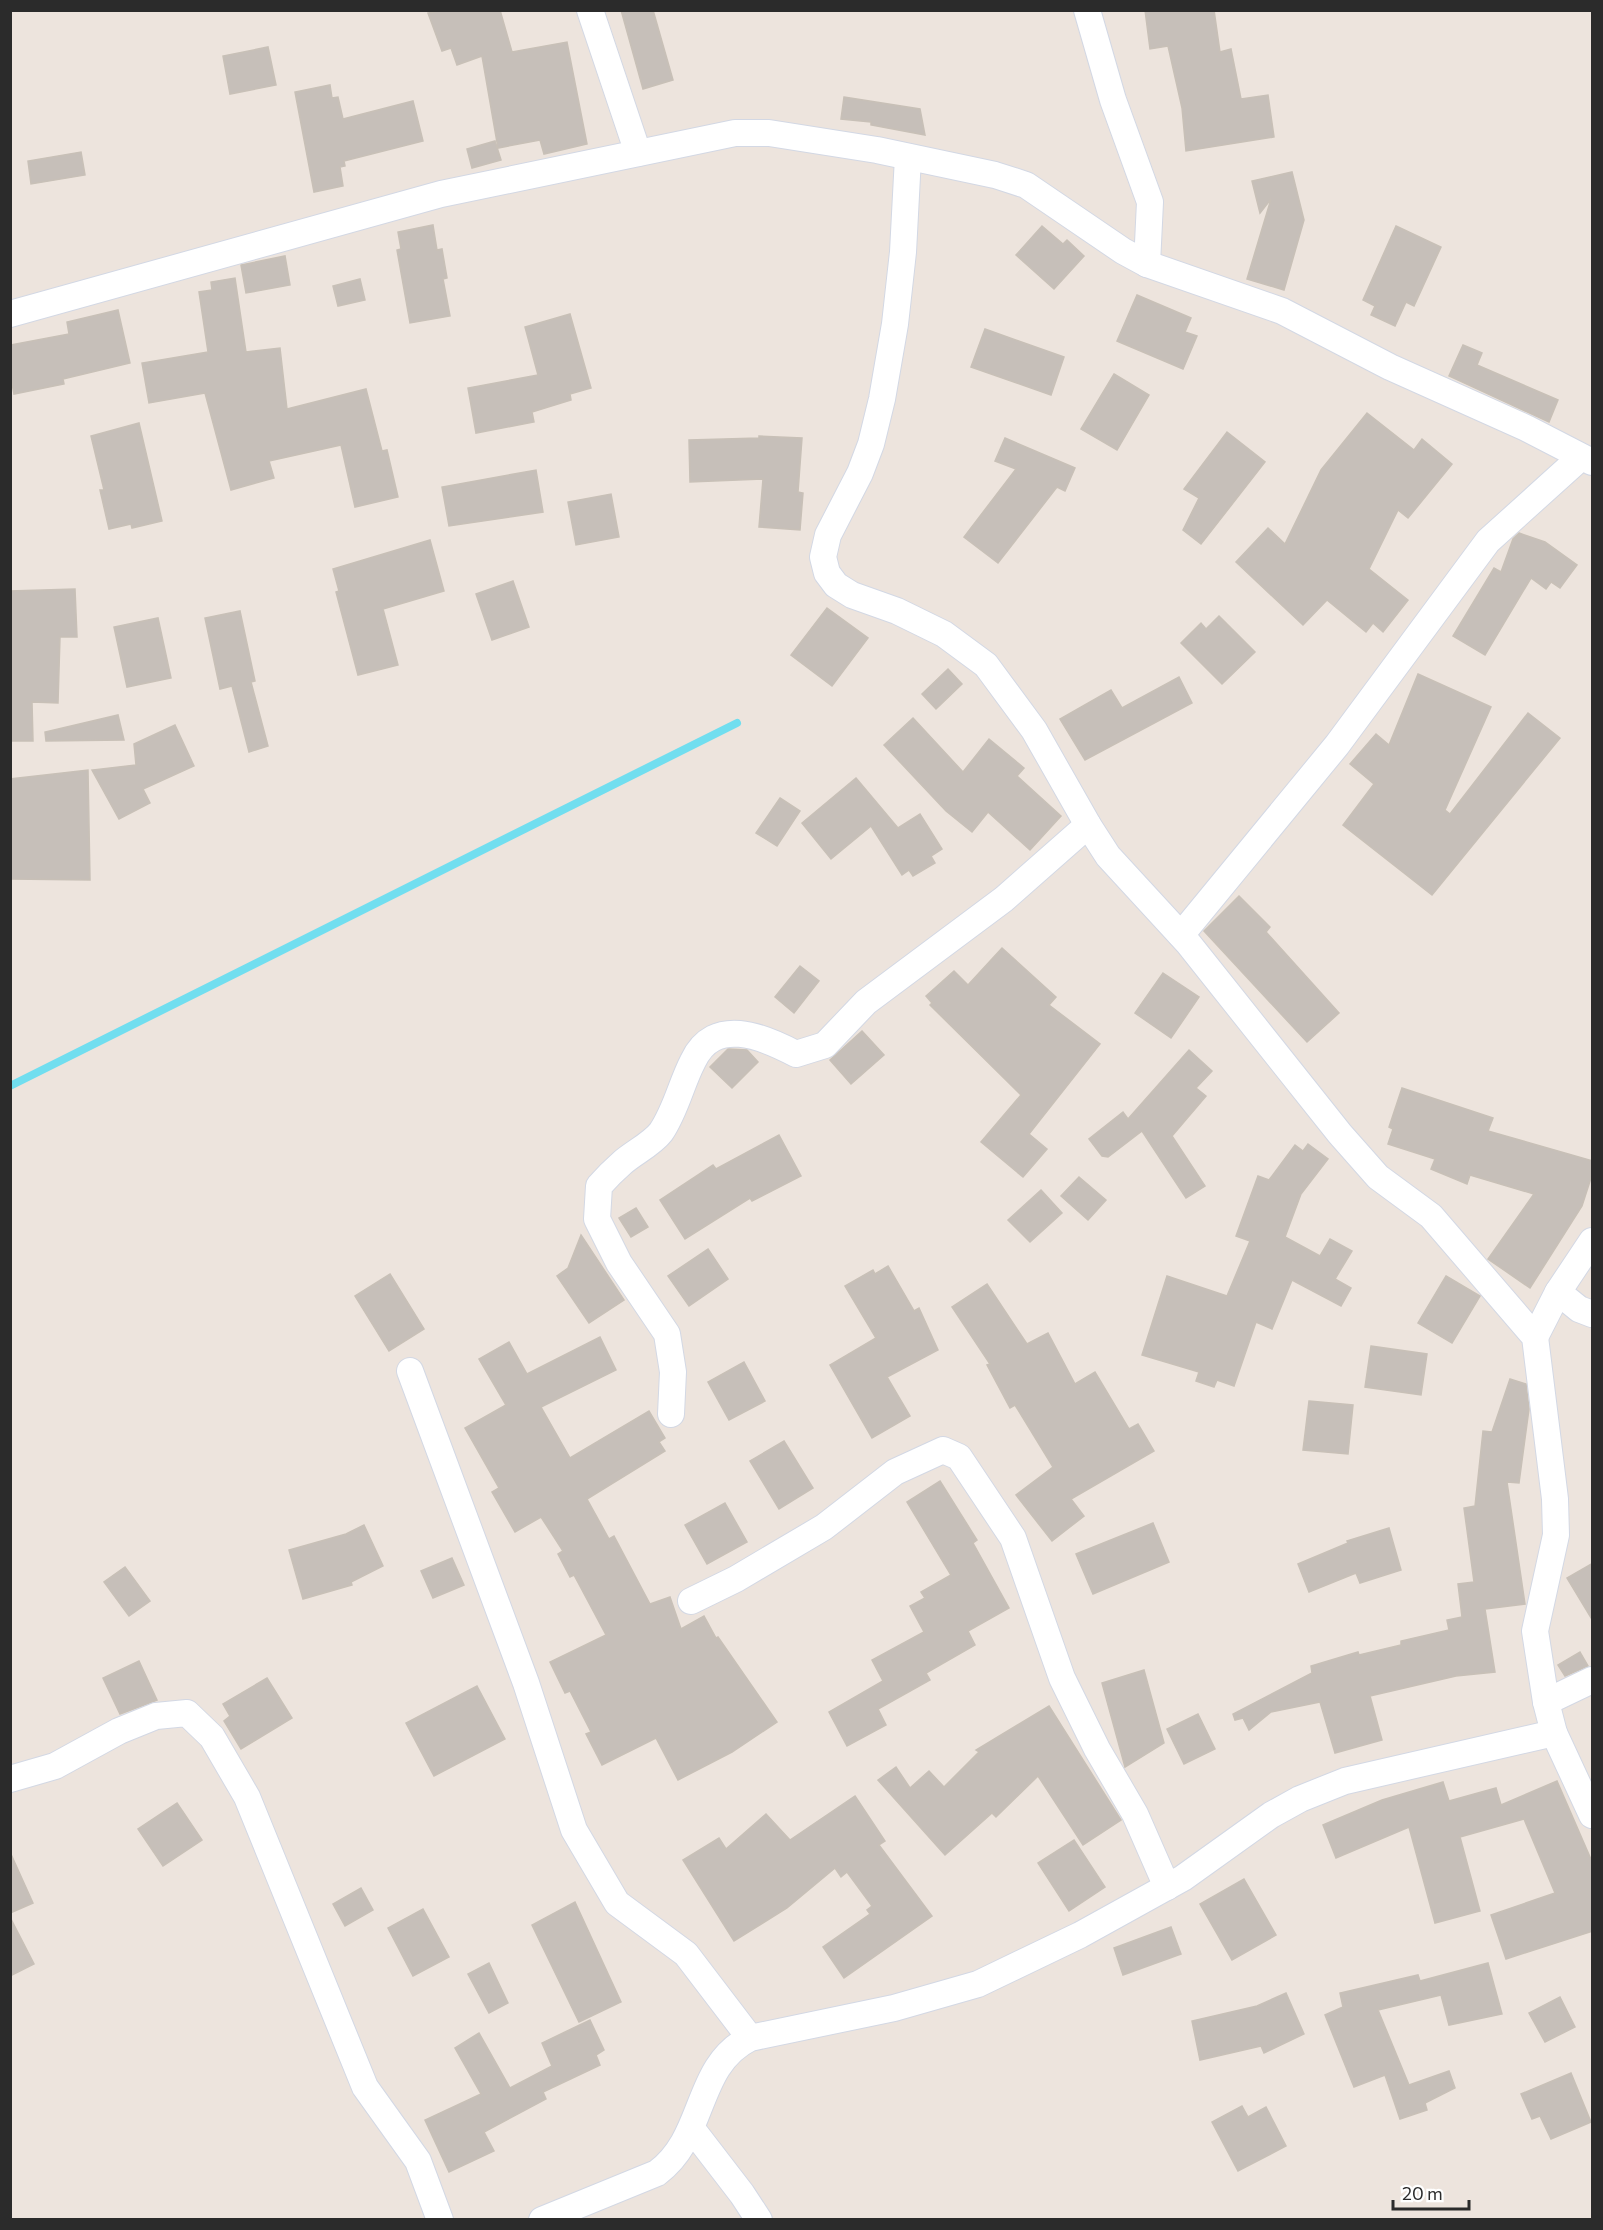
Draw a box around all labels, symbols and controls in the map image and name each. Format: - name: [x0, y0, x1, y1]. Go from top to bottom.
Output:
- scale bar: [1393, 2173, 1470, 2211]
- text: 20 m: [1402, 2182, 1443, 2204]

